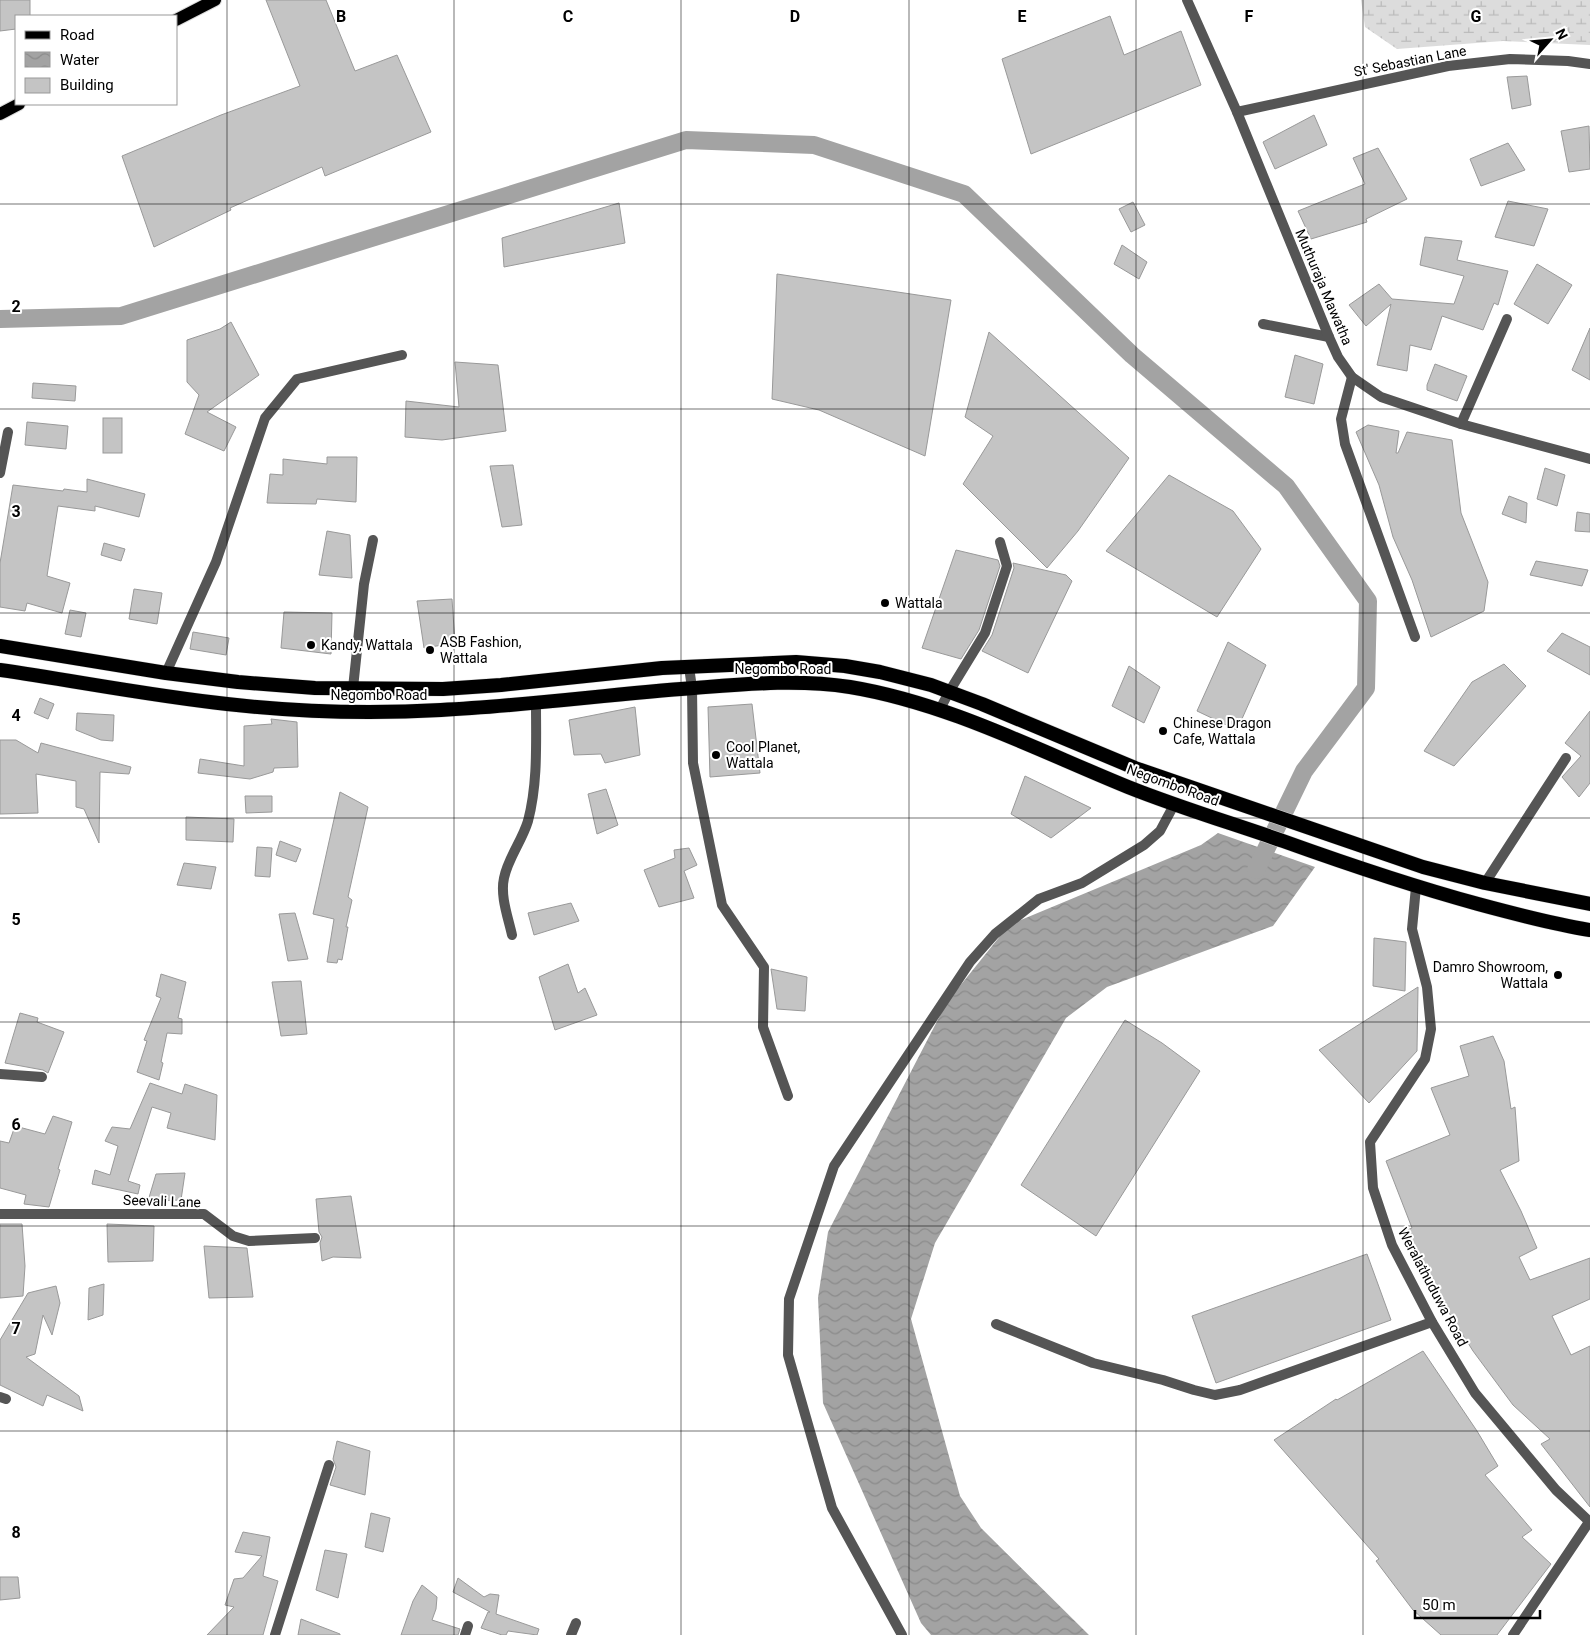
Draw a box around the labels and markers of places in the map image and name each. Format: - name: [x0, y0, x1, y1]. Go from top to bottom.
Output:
- place label: Wattala: [895, 595, 943, 611]
- marker: Wattala: [879, 597, 891, 609]
- place label: ASB Fashion, Wattala: [440, 634, 522, 666]
- place label: Kandy, Wattala: [321, 637, 413, 653]
- marker: Kandy, Wattala: [305, 639, 317, 651]
- marker: ASB Fashion, Wattala: [424, 644, 436, 656]
- place label: Chinese Dragon Cafe, Wattala: [1173, 715, 1271, 747]
- marker: Chinese Dragon Cafe, Wattala: [1157, 725, 1169, 737]
- place label: Cool Planet, Wattala: [726, 739, 801, 771]
- marker: Cool Planet, Wattala: [710, 749, 722, 761]
- place label: Damro Showroom, Wattala: [1433, 959, 1548, 991]
- marker: Damro Showroom, Wattala: [1552, 969, 1564, 981]

